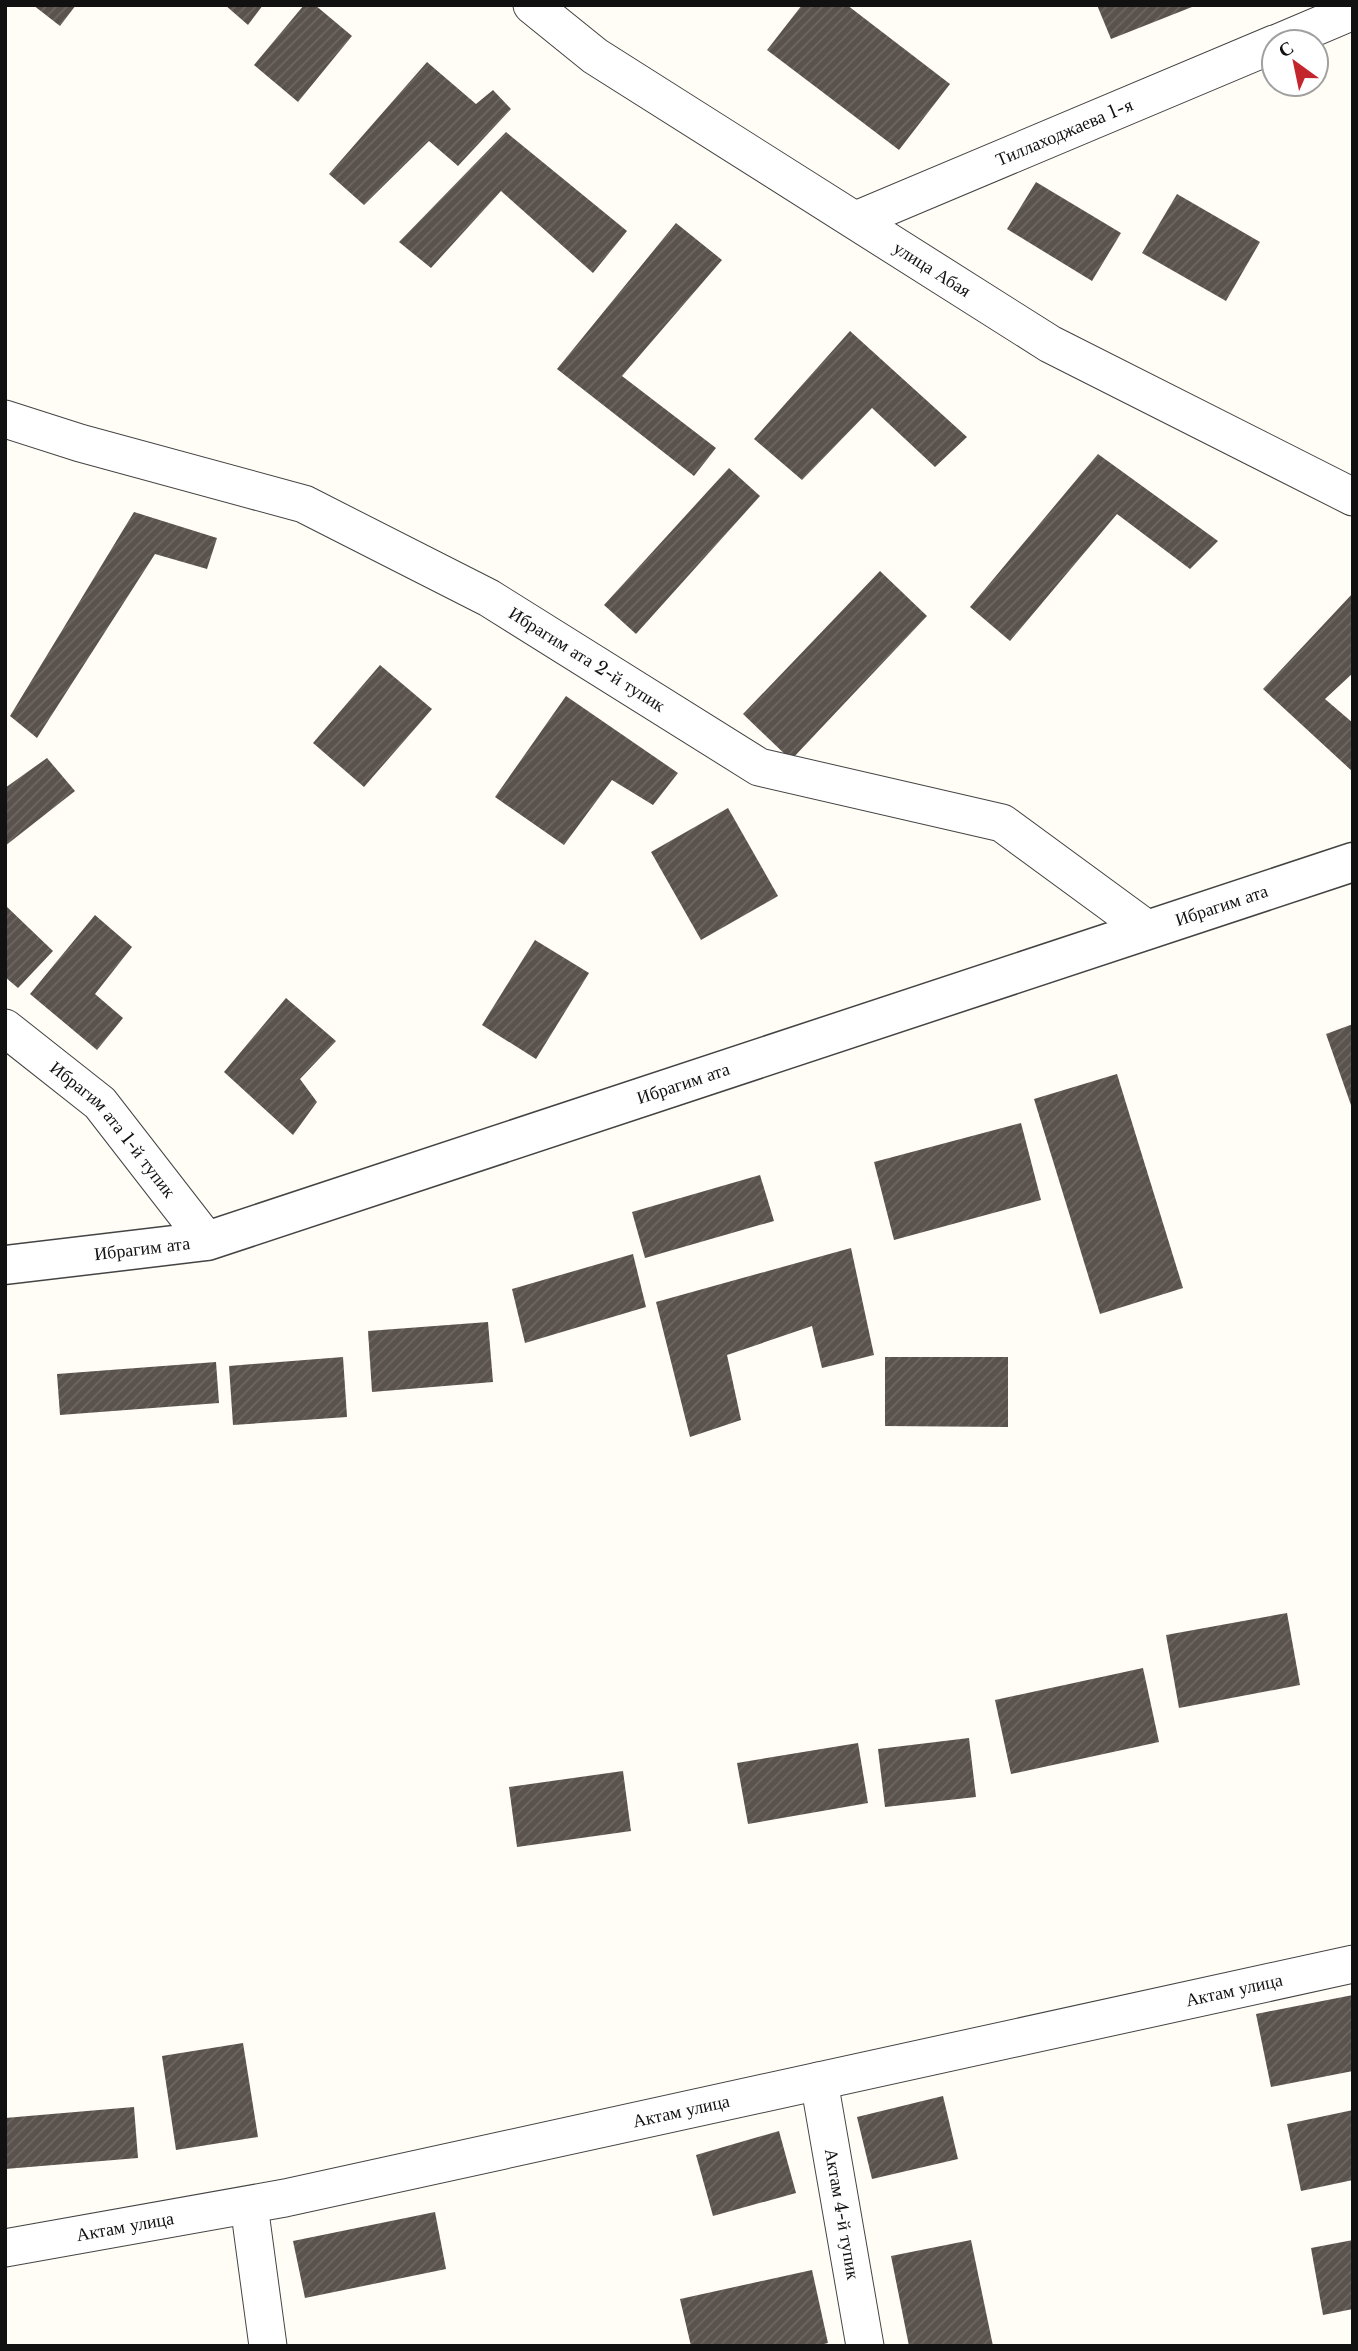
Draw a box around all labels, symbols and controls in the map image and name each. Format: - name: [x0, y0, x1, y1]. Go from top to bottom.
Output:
- north arrow: [1260, 28, 1330, 98]
- text: С: [1274, 36, 1298, 63]
- street label: Тиллаходжаева 1-я: [992, 94, 1136, 171]
- street label: улица Абая: [889, 237, 975, 302]
- street label: Ибрагим ата 2-й тупик: [505, 602, 670, 717]
- street label: Ибрагим ата: [1172, 880, 1271, 931]
- street label: Ибрагим ата 1-й тупик: [46, 1057, 180, 1202]
- street label: Ибрагим ата: [634, 1058, 732, 1109]
- street label: Ибрагим ата: [93, 1232, 191, 1265]
- street label: Актам улица: [1184, 1969, 1285, 2011]
- street label: Актам улица: [631, 2090, 732, 2133]
- street label: Актам 4-й тупик: [820, 2147, 864, 2281]
- street label: Актам улица: [75, 2207, 176, 2246]

